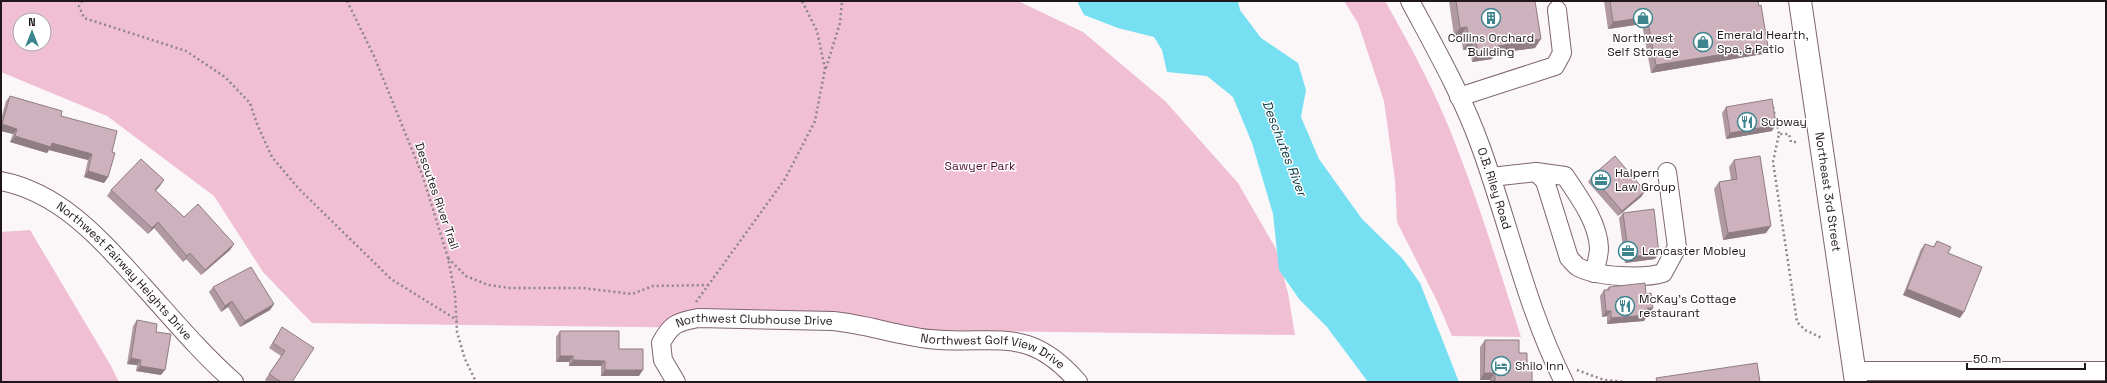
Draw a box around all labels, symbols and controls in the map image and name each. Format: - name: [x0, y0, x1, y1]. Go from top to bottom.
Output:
- building icon: Collins Orchard Building: [1480, 7, 1502, 29]
- shop icon: Northwest Self Storage: [1632, 7, 1654, 29]
- north arrow: [12, 12, 52, 52]
- text: N: [28, 15, 36, 29]
- place label: Emerald Hearth, Spa, & Patio: [1717, 27, 1808, 57]
- place label: Collins Orchard Building: [1448, 30, 1534, 60]
- place label: Northwest Self Storage: [1607, 30, 1679, 60]
- shop icon: Emerald Hearth, Spa, & Patio: [1692, 31, 1714, 53]
- water label: Deschutes River: [1258, 98, 1311, 200]
- restaurant icon: Subway: [1736, 111, 1758, 133]
- place label: Subway: [1761, 114, 1807, 130]
- street label: Northeast 3rd Street: [1811, 131, 1845, 253]
- street label: Descutes River Trail: [411, 140, 463, 252]
- street label: O.B. Riley Road: [1474, 145, 1515, 231]
- park label: Sawyer Park: [945, 158, 1016, 174]
- place label: Halpern Law Group: [1615, 165, 1676, 195]
- office icon: Halpern Law Group: [1590, 169, 1612, 191]
- street label: Northwest Fairway Heights Drive: [53, 198, 196, 344]
- office icon: Lancaster Mobley: [1617, 240, 1639, 262]
- place label: Lancaster Mobley: [1642, 243, 1746, 259]
- place label: McKay’s Cottage restaurant: [1639, 291, 1736, 321]
- restaurant icon: McKay’s Cottage restaurant: [1614, 295, 1636, 317]
- street label: Northwest Clubhouse Drive: [673, 310, 833, 331]
- street label: Northwest Golf View Drive: [920, 330, 1069, 373]
- scale bar: [1967, 345, 2085, 371]
- text: 50 m: [1973, 351, 2001, 367]
- hotel icon: Shilo Inn: [1490, 355, 1512, 377]
- place label: Shilo Inn: [1515, 358, 1564, 374]

